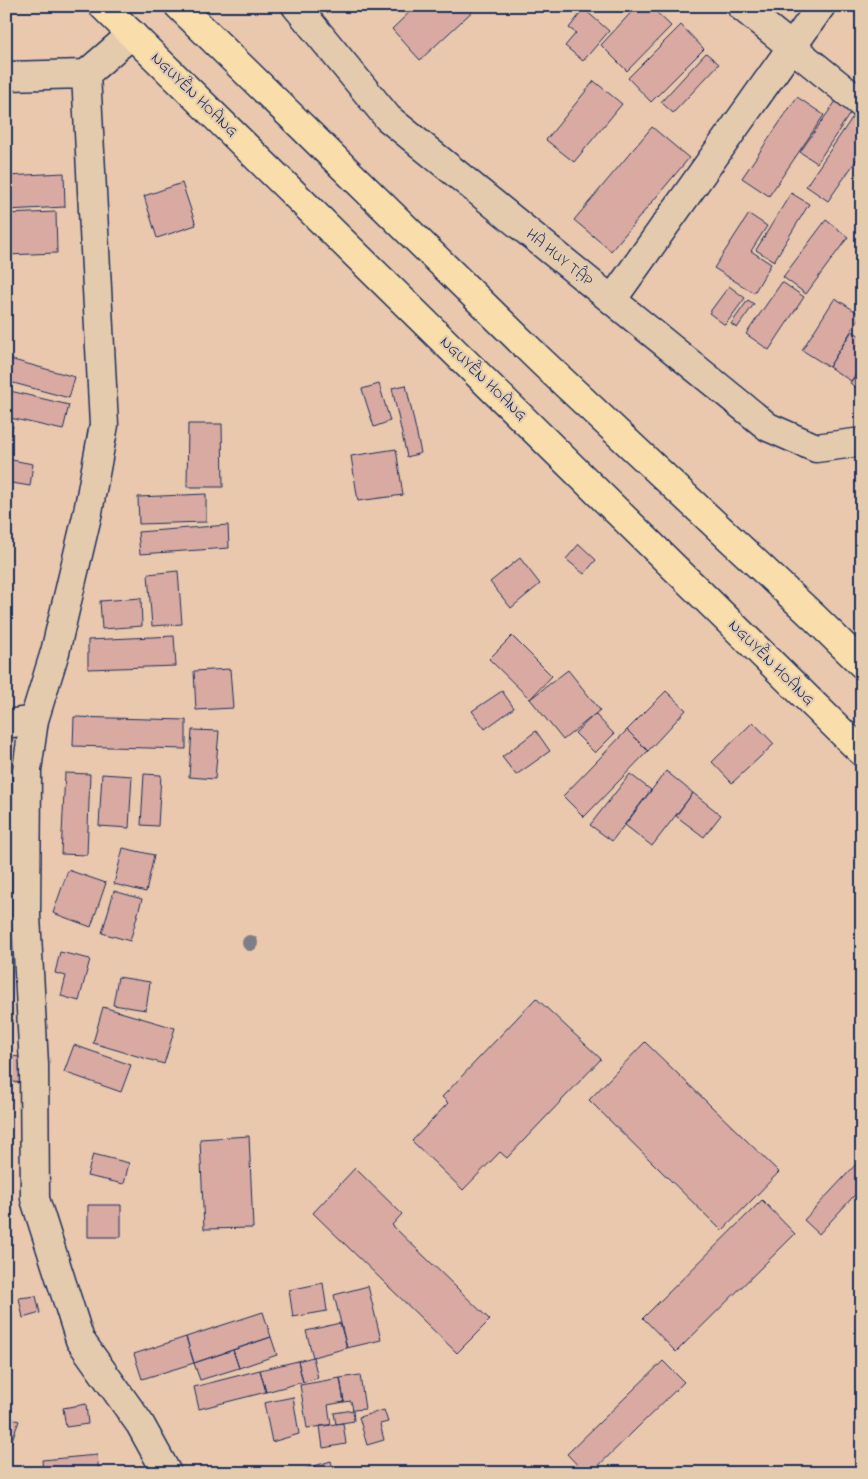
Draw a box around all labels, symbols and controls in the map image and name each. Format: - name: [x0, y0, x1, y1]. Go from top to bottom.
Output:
- street label: NGUYỄN HOÀNG: [145, 47, 243, 143]
- street label: HÀ HUY TẬP: [520, 223, 598, 293]
- street label: NGUYỄN HOÀNG: [434, 331, 532, 427]
- street label: NGUYỄN HOÀNG: [722, 614, 820, 712]

